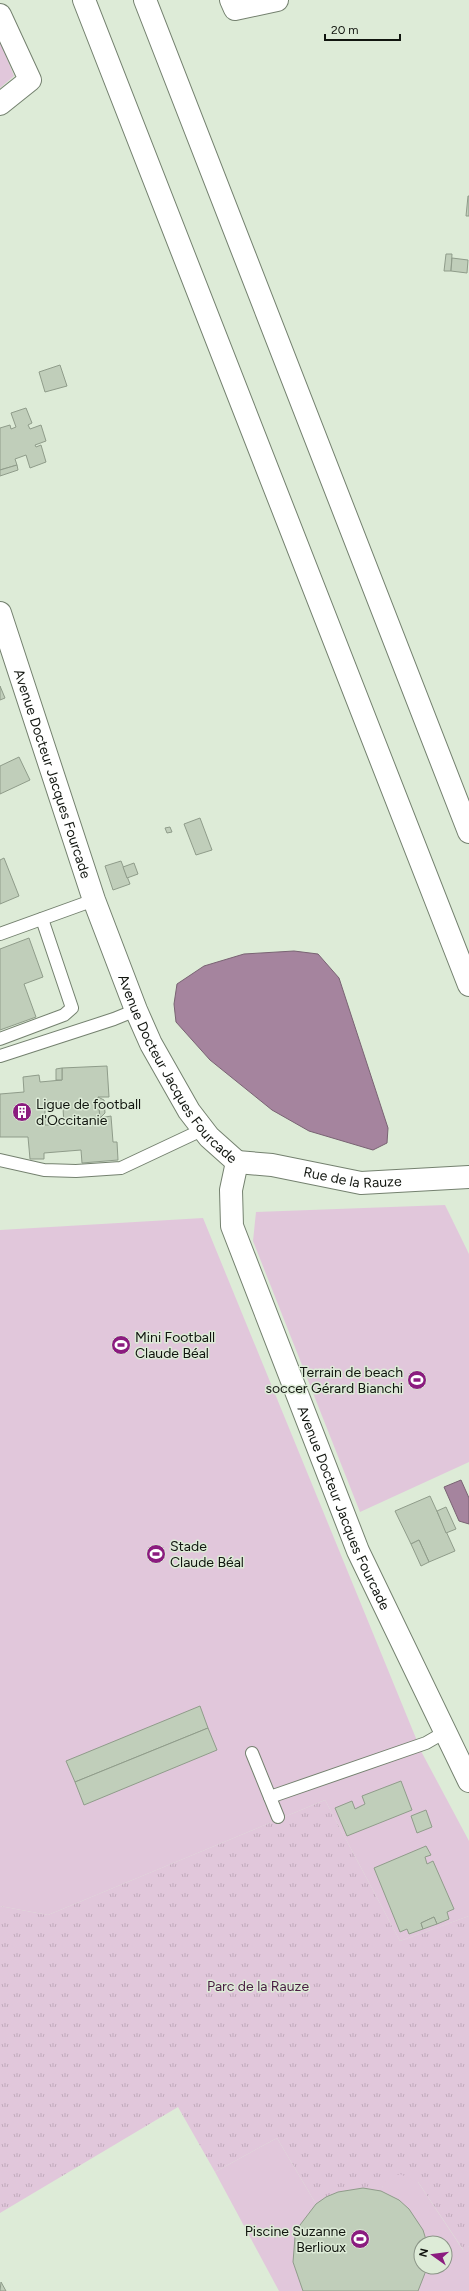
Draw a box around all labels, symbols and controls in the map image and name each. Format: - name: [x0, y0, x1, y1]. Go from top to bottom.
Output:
- scale bar: [325, 16, 400, 42]
- text: 20 m: [331, 23, 359, 37]
- street label: Avenue Docteur Jacques Fourcade: [10, 667, 94, 881]
- street label: Avenue Docteur Jacques Fourcade: [114, 972, 241, 1167]
- place label: Ligue de football d'Occitanie: [36, 1096, 141, 1129]
- building icon: Ligue de football d'Occitanie: [11, 1101, 33, 1123]
- street label: Rue de la Rauze: [302, 1164, 402, 1192]
- place label: Mini Football Claude Béal: [135, 1329, 215, 1362]
- sports icon: Mini Football Claude Béal: [110, 1334, 132, 1356]
- place label: Terrain de beach soccer Gérard Bianchi: [265, 1364, 403, 1397]
- sports icon: Terrain de beach soccer Gérard Bianchi: [406, 1369, 428, 1391]
- street label: Avenue Docteur Jacques Fourcade: [294, 1404, 393, 1613]
- place label: Stade Claude Béal: [170, 1538, 244, 1571]
- sports icon: Stade Claude Béal: [145, 1543, 167, 1565]
- park label: Parc de la Rauze: [207, 1978, 309, 1995]
- place label: Piscine Suzanne Berlioux: [245, 2223, 346, 2256]
- sports icon: Piscine Suzanne Berlioux: [349, 2228, 371, 2250]
- north arrow: [413, 2235, 453, 2275]
- text: N: [416, 2247, 431, 2258]

